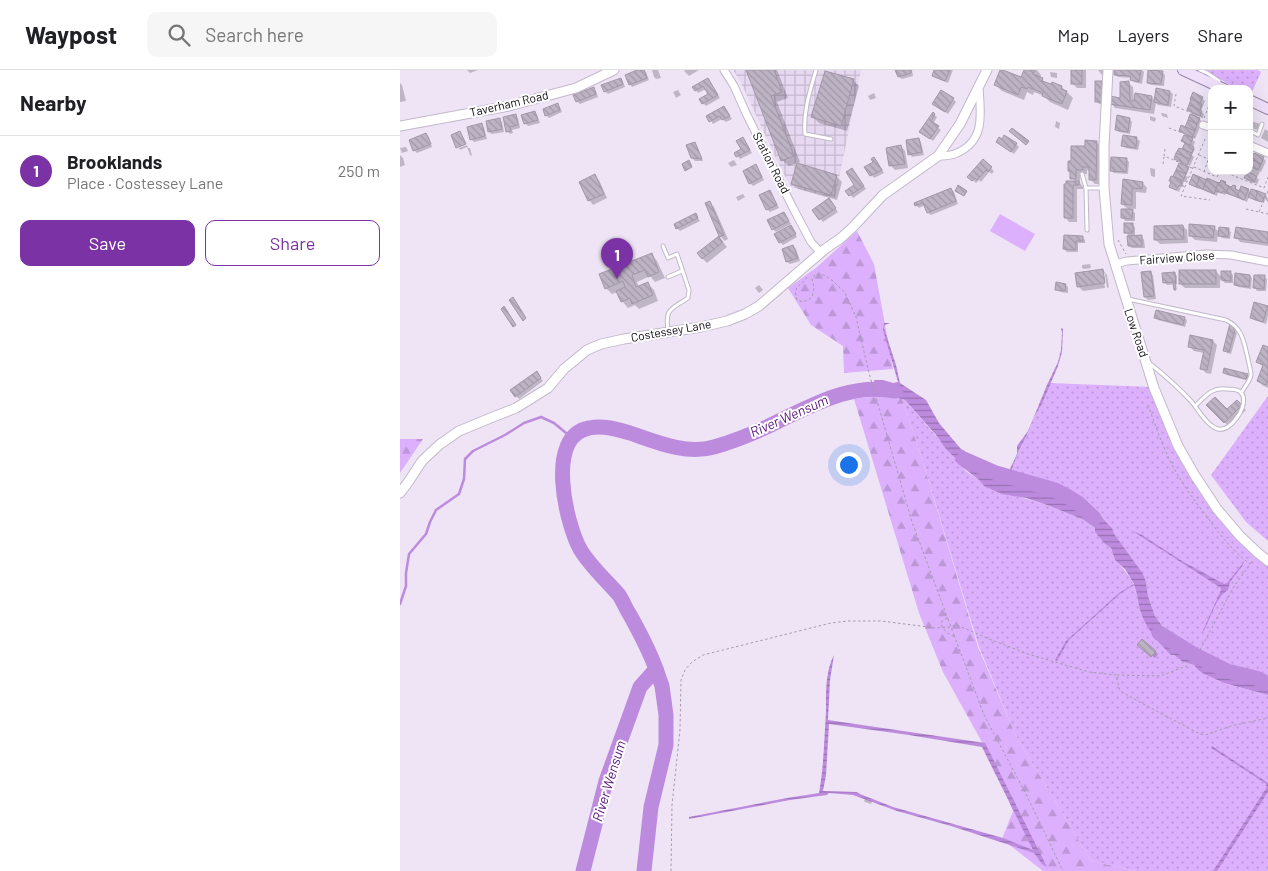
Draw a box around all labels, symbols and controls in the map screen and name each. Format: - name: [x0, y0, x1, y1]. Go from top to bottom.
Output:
- search box: [147, 12, 497, 57]
- text: Waypost: [25, 20, 117, 49]
- icon: search: [165, 21, 193, 49]
- text: Search here: [205, 23, 304, 46]
- text: Map: [1057, 24, 1089, 46]
- text: Layers: [1117, 24, 1170, 46]
- text: Share: [1198, 24, 1243, 46]
- map controls: [1208, 85, 1253, 175]
- button: +: [1208, 85, 1253, 130]
- street label: Taverham Road: [468, 87, 550, 119]
- text: Nearby: [20, 90, 86, 115]
- street label: Station Road: [750, 130, 793, 196]
- button: −: [1208, 130, 1253, 175]
- text: Brooklands: [67, 150, 162, 173]
- text: 1: [33, 161, 39, 180]
- text: 250 m: [338, 161, 380, 180]
- text: Place · Costessey Lane: [67, 173, 223, 192]
- button: Save: [20, 220, 195, 266]
- button: Share: [205, 220, 380, 266]
- pin: 1: [601, 238, 633, 279]
- street label: Fairview Close: [1139, 247, 1215, 267]
- street label: Low Road: [1122, 306, 1152, 359]
- street label: Costessey Lane: [630, 316, 712, 344]
- water label: River Wensum: [747, 391, 831, 440]
- your location: [836, 452, 862, 478]
- water label: River Wensum: [588, 738, 629, 823]

